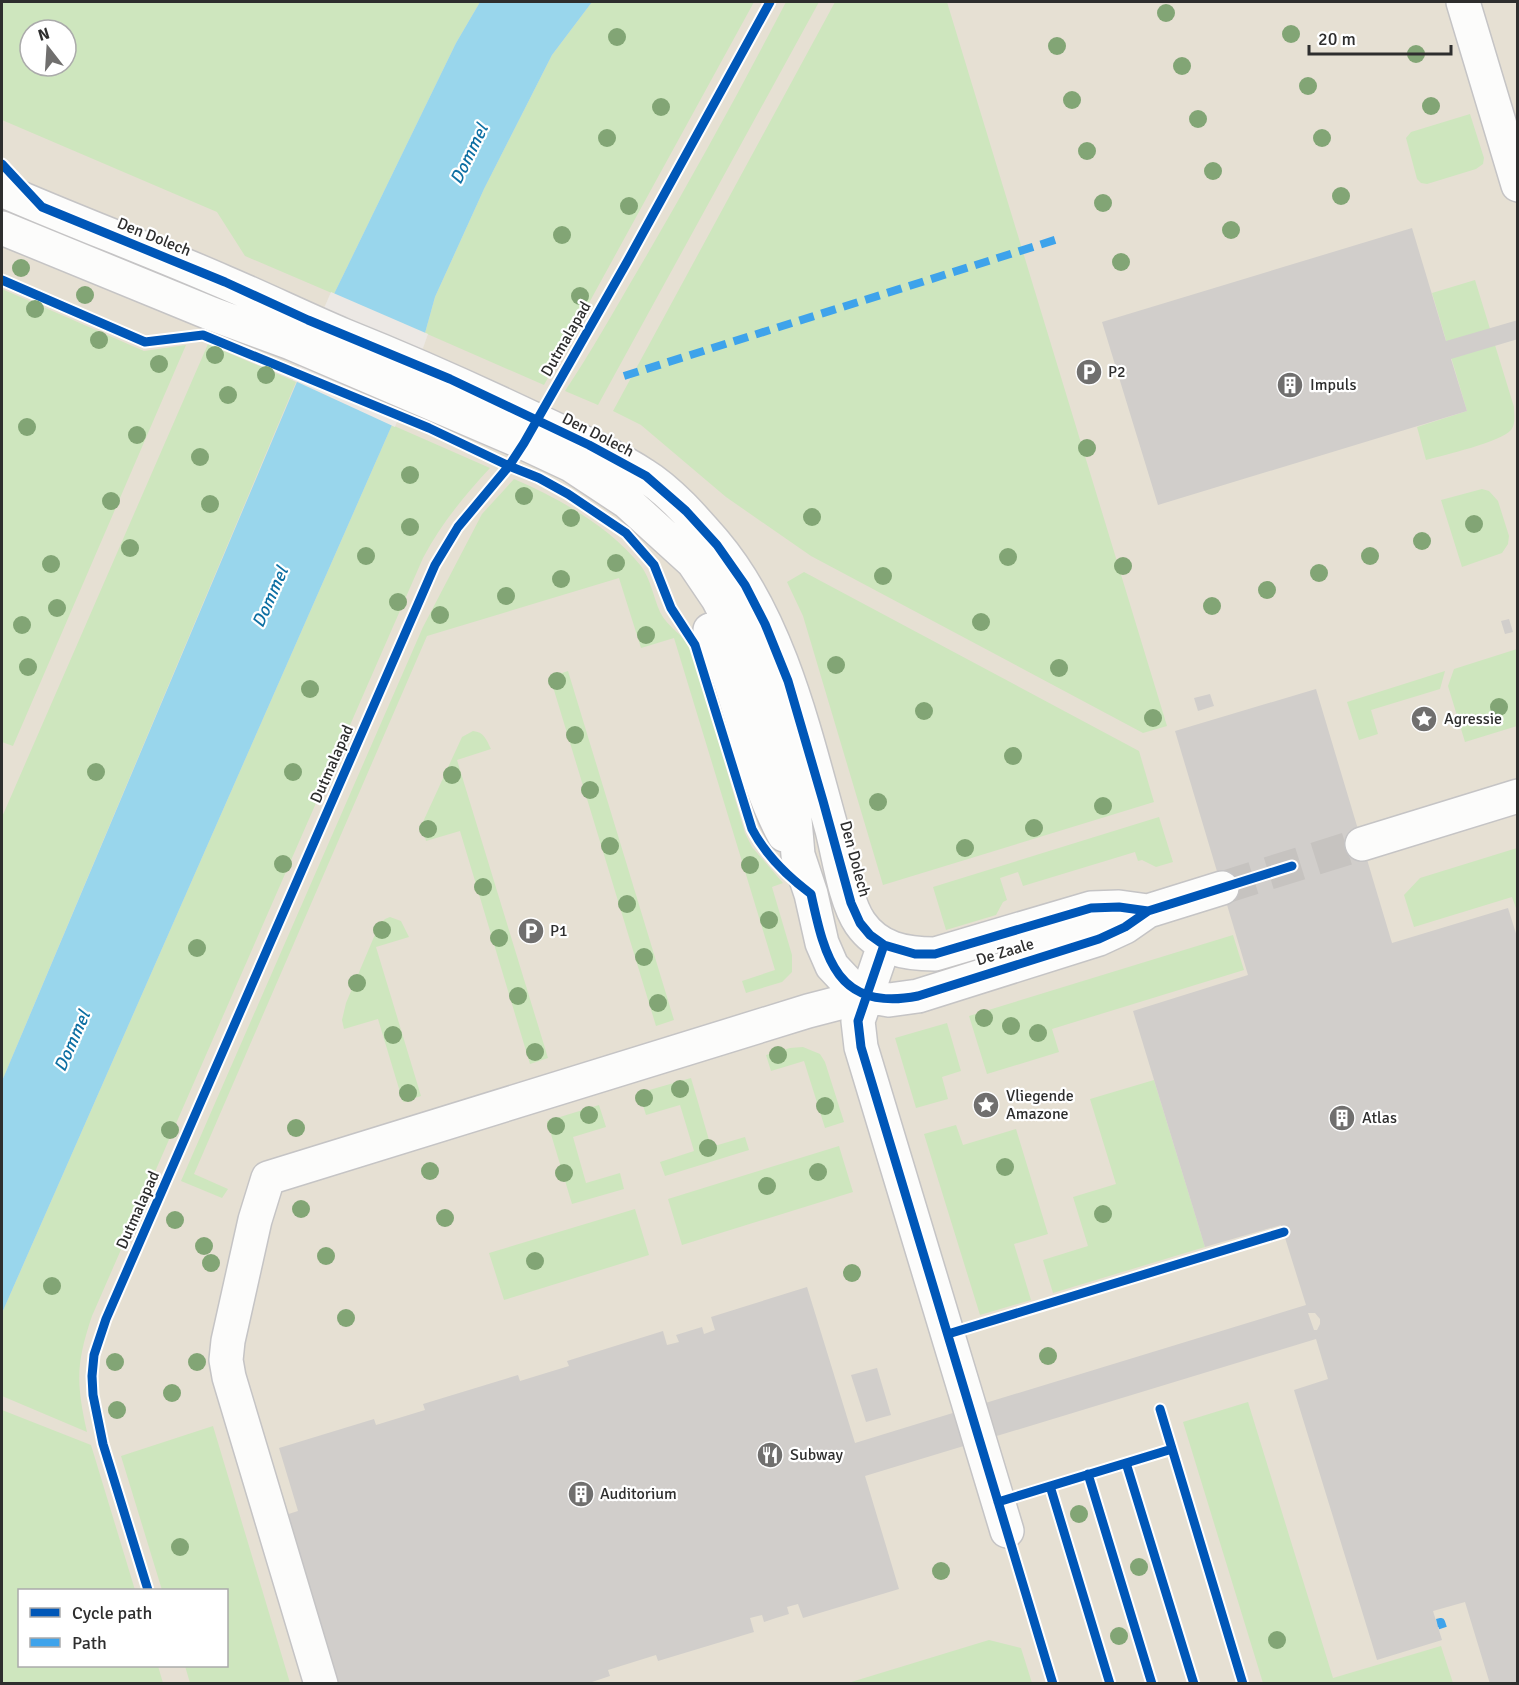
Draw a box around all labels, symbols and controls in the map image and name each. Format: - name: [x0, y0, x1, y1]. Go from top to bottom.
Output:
- north arrow: [18, 18, 78, 78]
- scale bar: [1309, 18, 1452, 56]
- text: N: [36, 23, 52, 46]
- text: 20 m: [1318, 28, 1356, 50]
- water label: Dommel: [445, 119, 494, 188]
- street label: Den Dolech: [114, 213, 194, 261]
- street label: Dutmalapad: [536, 298, 596, 380]
- parking icon: P2: [1074, 357, 1104, 387]
- place label: P2: [1108, 362, 1126, 382]
- building icon: Impuls: [1275, 370, 1305, 400]
- place label: Impuls: [1310, 375, 1356, 395]
- street label: Den Dolech: [559, 408, 637, 462]
- water label: Dommel: [247, 562, 294, 631]
- place icon: Agressie: [1409, 704, 1439, 734]
- place label: Agressie: [1444, 709, 1502, 729]
- street label: Dutmalapad: [306, 722, 358, 806]
- street label: Den Dolech: [835, 819, 875, 899]
- parking icon: P1: [516, 916, 546, 946]
- place label: P1: [550, 921, 568, 941]
- street label: De Zaale: [974, 934, 1036, 970]
- water label: Dommel: [49, 1006, 96, 1075]
- place label: Vliegende Amazone: [1006, 1086, 1074, 1124]
- place icon: Vliegende Amazone: [971, 1090, 1001, 1120]
- building icon: Atlas: [1327, 1103, 1357, 1133]
- place label: Atlas: [1362, 1108, 1397, 1128]
- street label: Dutmalapad: [112, 1168, 164, 1252]
- restaurant icon: Subway: [755, 1440, 785, 1470]
- place label: Subway: [790, 1445, 843, 1465]
- building icon: Auditorium: [566, 1479, 596, 1509]
- place label: Auditorium: [600, 1484, 677, 1504]
- legend: [18, 1589, 228, 1667]
- text: Cycle path: [72, 1602, 152, 1624]
- text: Path: [72, 1632, 107, 1654]

